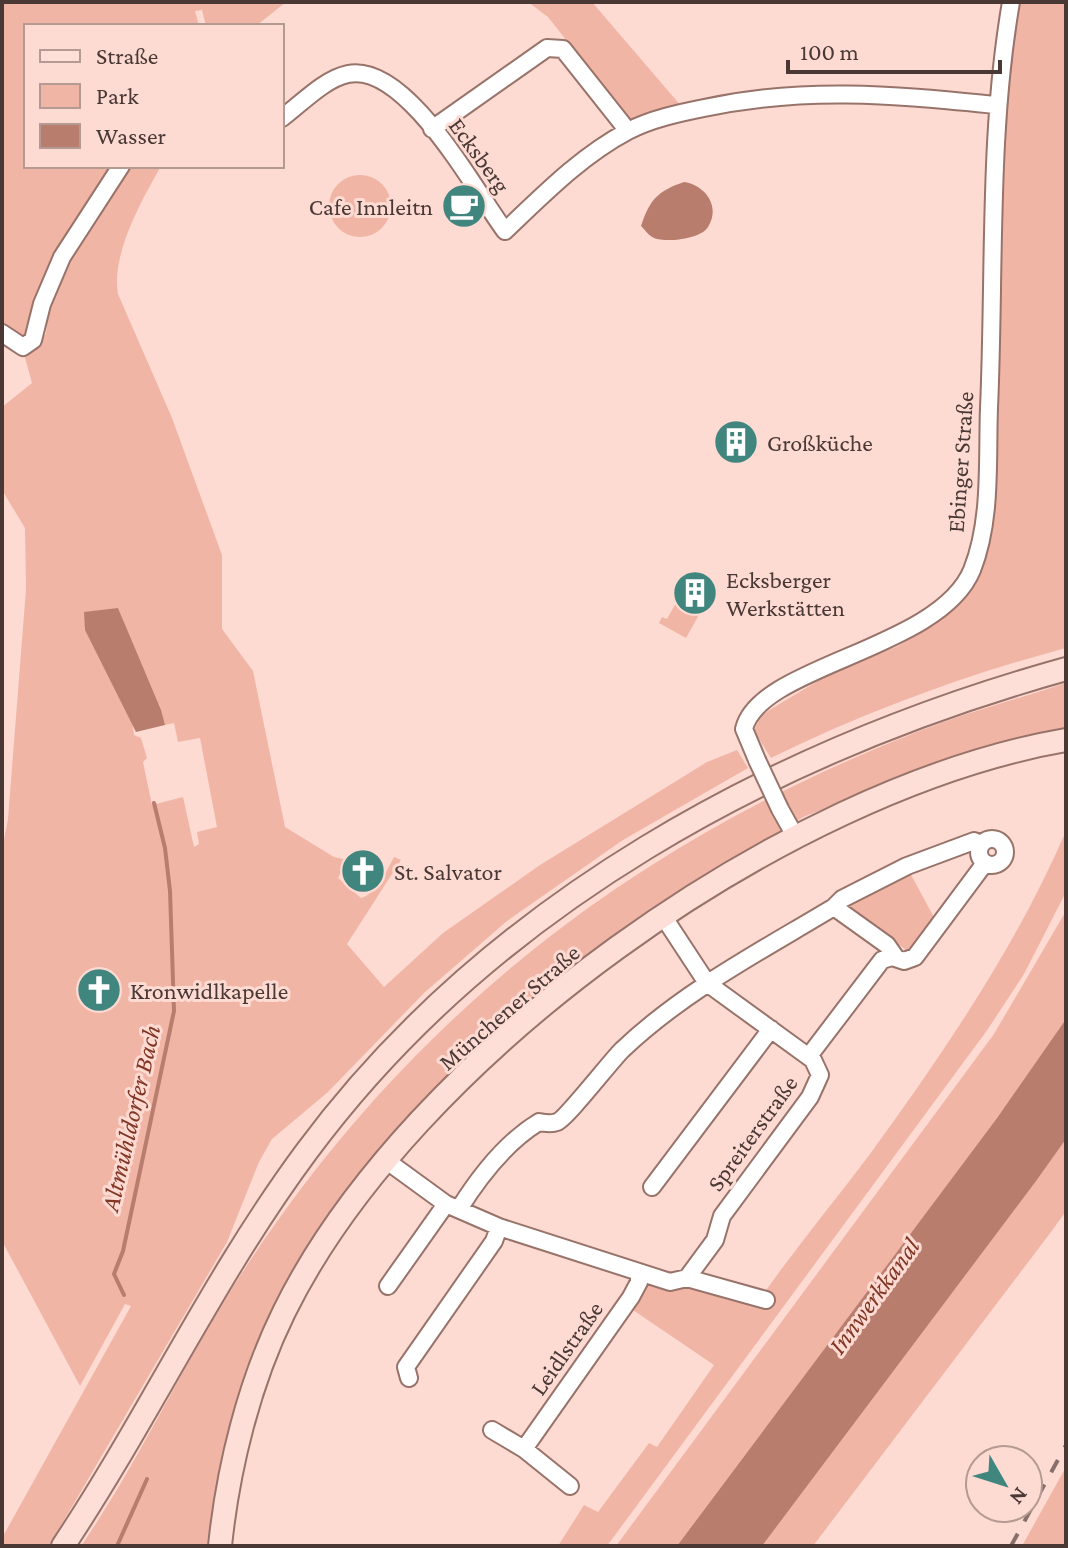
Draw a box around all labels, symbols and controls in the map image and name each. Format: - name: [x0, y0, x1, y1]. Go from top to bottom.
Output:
- legend: [24, 24, 284, 168]
- scale bar: [788, 24, 1000, 74]
- text: 100 m: [800, 38, 859, 65]
- text: Straße: [96, 42, 158, 69]
- text: Park: [96, 82, 139, 109]
- street label: Ecksberg: [444, 112, 516, 198]
- text: Wasser: [96, 122, 166, 149]
- cafe icon: Cafe Innleitn: [440, 182, 488, 230]
- place label: Cafe Innleitn: [309, 193, 433, 220]
- street label: Ebinger Straße: [942, 390, 978, 534]
- building icon: Großküche: [712, 418, 760, 466]
- place label: Großküche: [767, 429, 873, 456]
- place label: Ecksberger Werkstätten: [726, 566, 845, 621]
- building icon: Ecksberger Werkstätten: [671, 569, 719, 617]
- church icon: St. Salvator: [339, 847, 387, 895]
- place label: St. Salvator: [394, 858, 502, 885]
- street label: Münchener Straße: [433, 939, 585, 1075]
- church icon: Kronwidlkapelle: [75, 966, 123, 1014]
- place label: Kronwidlkapelle: [130, 977, 288, 1004]
- water label: Altmühldorfer Bach: [95, 1022, 167, 1216]
- street label: Spreiterstraße: [701, 1070, 803, 1196]
- water label: Innwerkkanal: [822, 1232, 926, 1359]
- street label: Leidlstraße: [524, 1296, 608, 1400]
- north arrow: [964, 1444, 1044, 1524]
- text: N: [1005, 1483, 1034, 1510]

